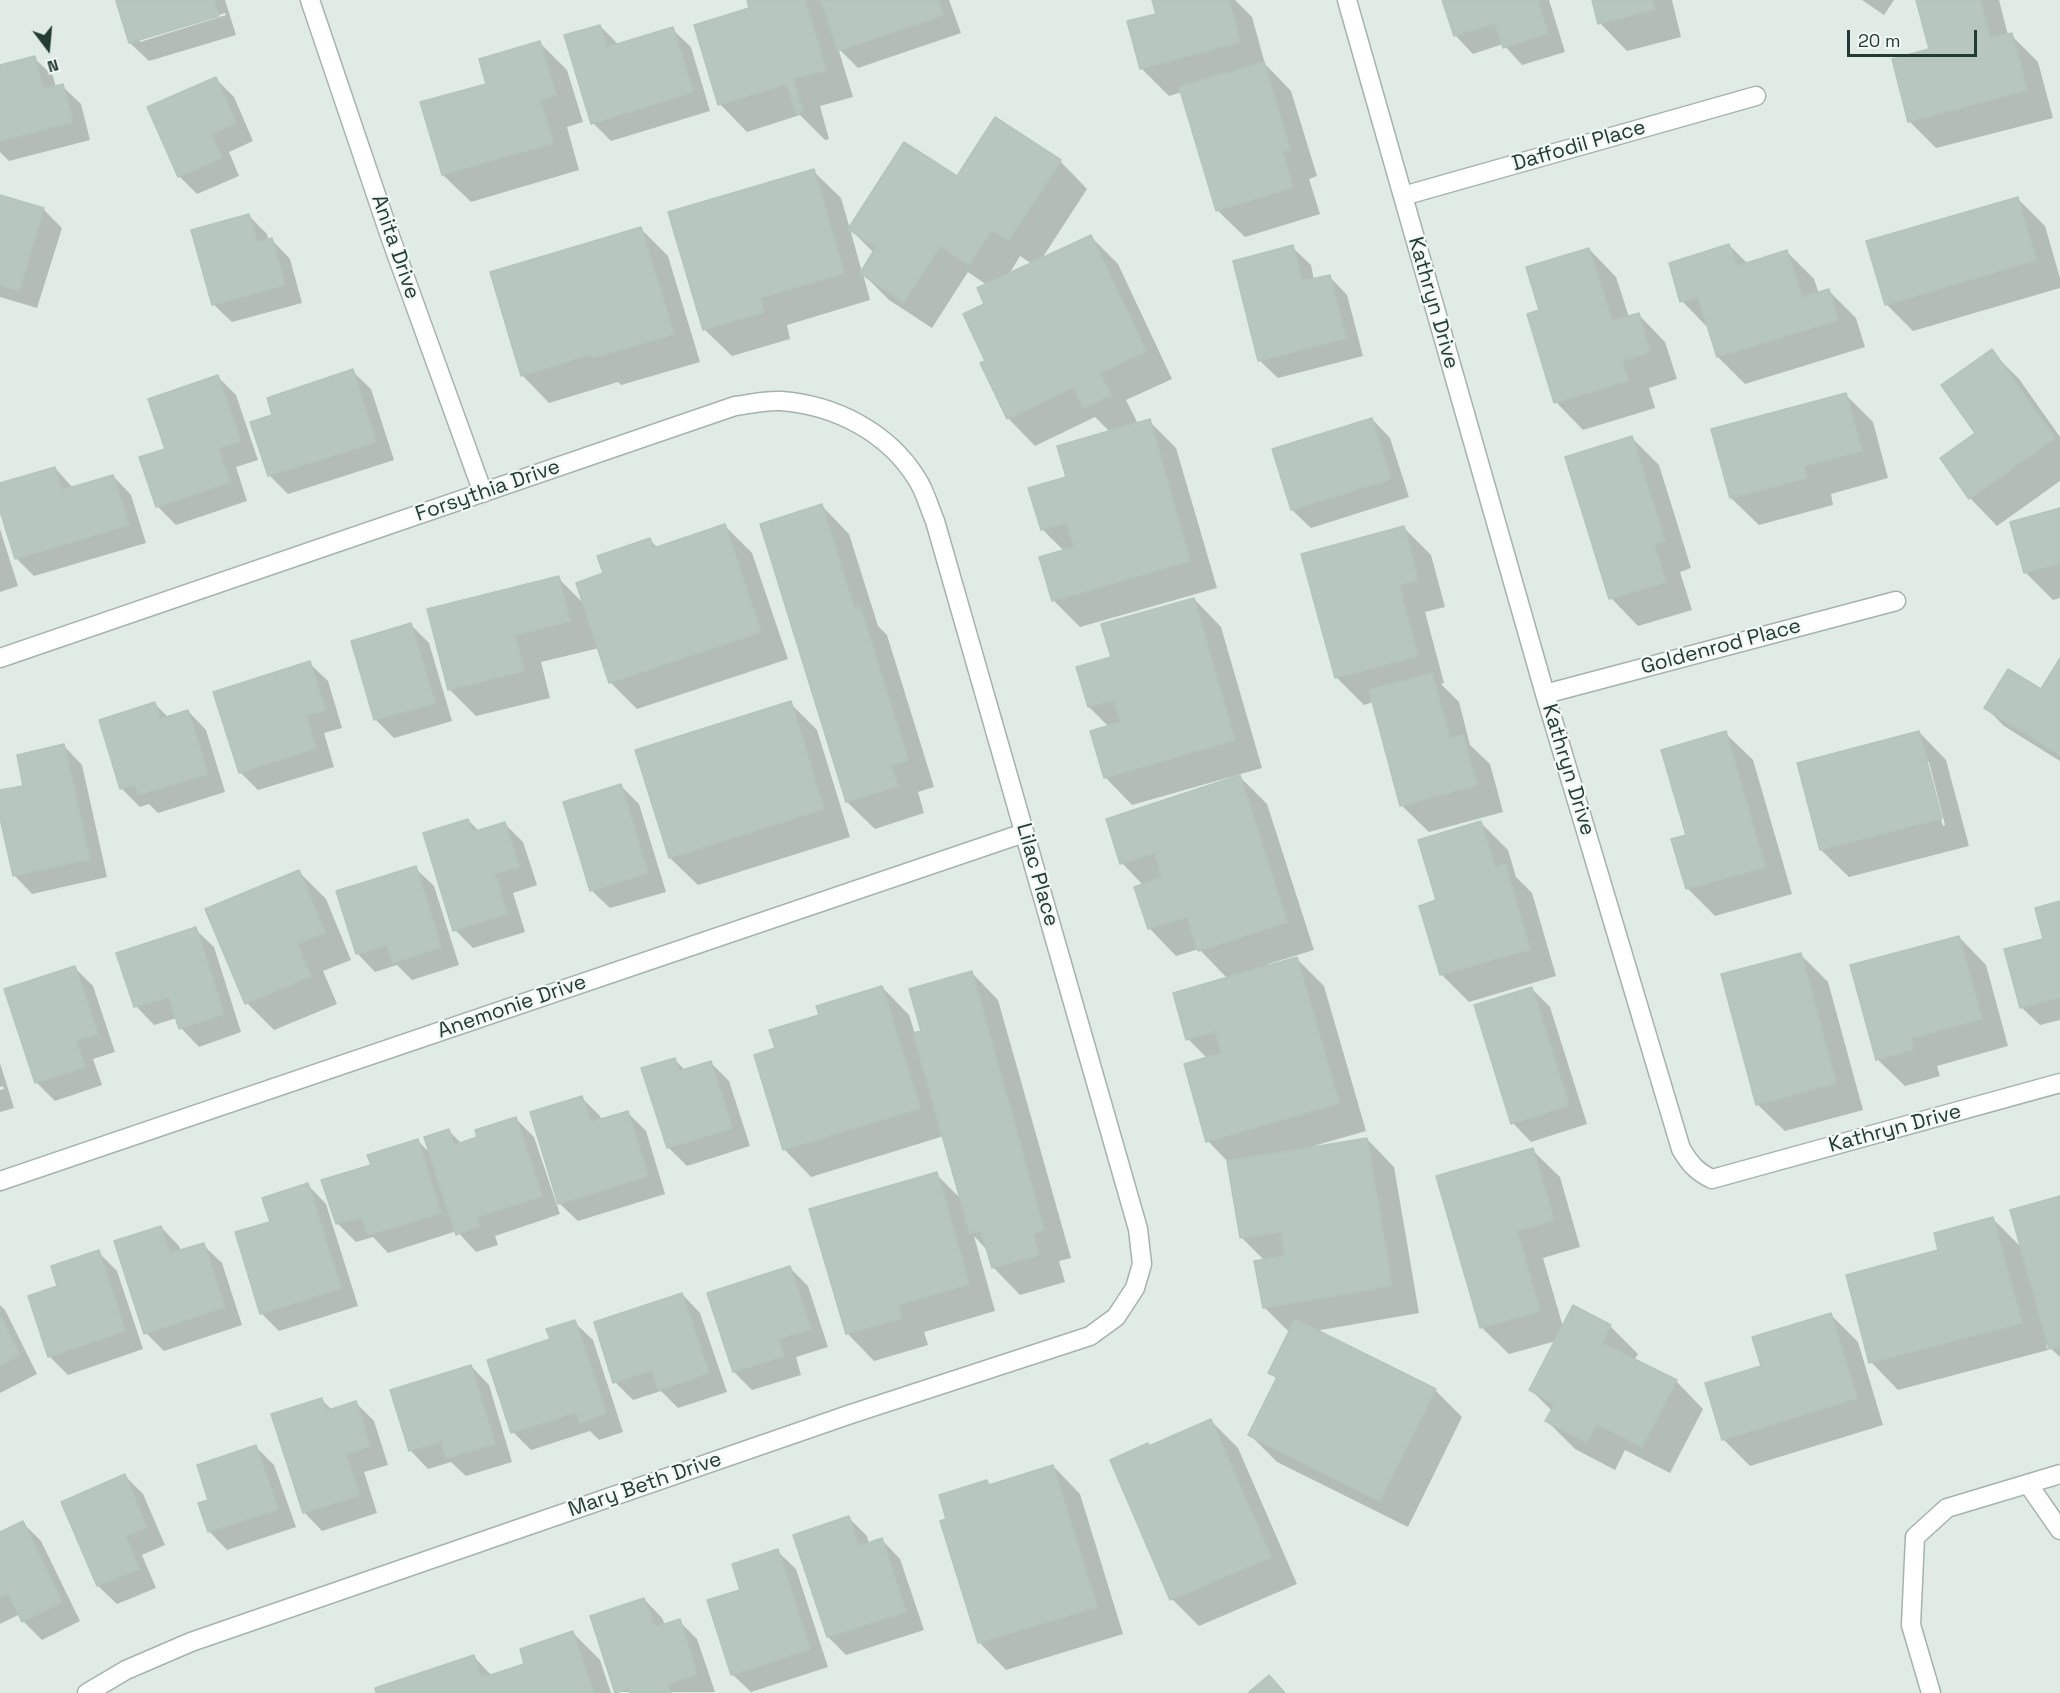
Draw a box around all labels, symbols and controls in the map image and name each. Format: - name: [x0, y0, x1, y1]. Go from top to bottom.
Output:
- north arrow: [18, 18, 78, 78]
- scale bar: [1850, 18, 1980, 56]
- text: 20 m: [1858, 29, 1901, 52]
- text: N: [45, 54, 61, 77]
- street label: Daffodil Place: [1509, 115, 1649, 177]
- street label: Anita Drive: [365, 192, 425, 302]
- street label: Kathryn Drive: [1402, 234, 1464, 372]
- street label: Forsythia Drive: [412, 454, 564, 528]
- street label: Goldenrod Place: [1638, 614, 1804, 680]
- street label: Kathryn Drive: [1536, 701, 1600, 839]
- street label: Lilac Place: [1010, 821, 1064, 929]
- street label: Anemonie Drive: [434, 970, 590, 1044]
- street label: Kathryn Drive: [1826, 1099, 1964, 1159]
- street label: Mary Beth Drive: [565, 1447, 725, 1523]

